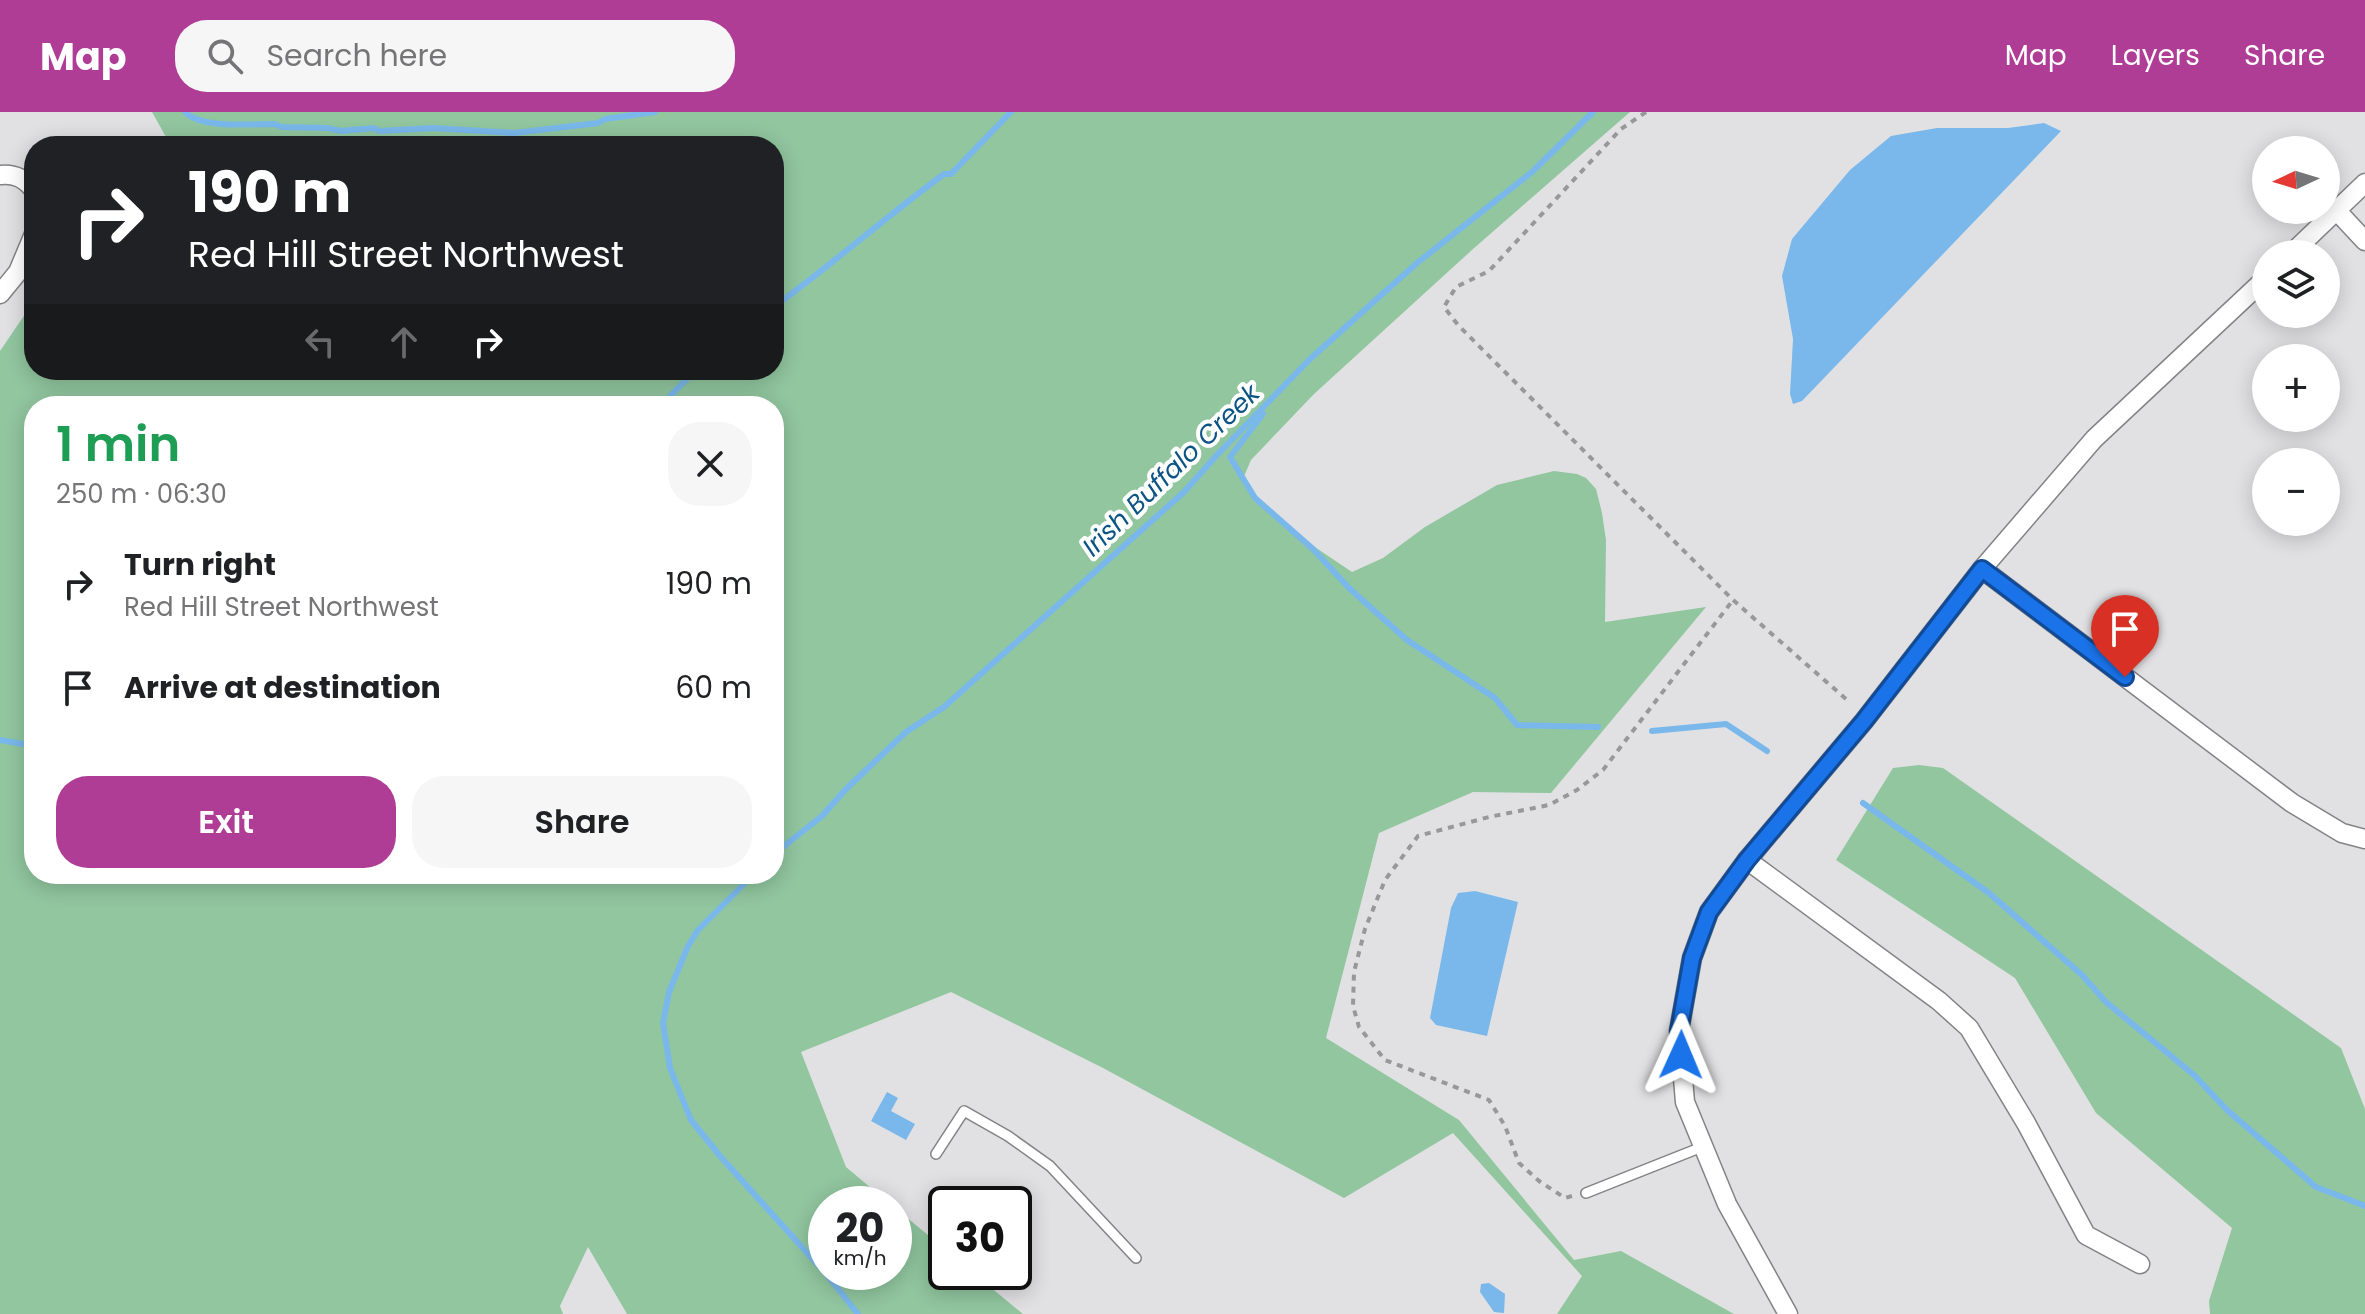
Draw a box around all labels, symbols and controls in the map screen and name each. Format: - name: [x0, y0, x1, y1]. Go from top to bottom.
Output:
- search box: [175, 20, 735, 92]
- text: Map: [40, 30, 127, 83]
- icon: search: [203, 34, 247, 78]
- text: Search here: [267, 34, 447, 77]
- text: Map: [2005, 36, 2067, 75]
- text: Layers: [2111, 36, 2200, 75]
- text: Share: [2244, 36, 2325, 75]
- north arrow: [2252, 136, 2340, 224]
- map controls: [2252, 136, 2340, 536]
- text: 190 m: [188, 153, 351, 232]
- icon: right: [56, 168, 160, 272]
- text: Red Hill Street Northwest: [188, 229, 624, 280]
- button: layers: [2252, 240, 2340, 328]
- icon: left: [298, 320, 342, 364]
- icon: ahead: [382, 320, 426, 364]
- icon: right: [466, 320, 510, 364]
- button: +: [2252, 344, 2340, 432]
- water label: Irish Buffalo Creek: [1074, 375, 1269, 564]
- text: 1 min: [56, 411, 180, 478]
- button: close: [668, 422, 752, 506]
- button: −: [2252, 448, 2340, 536]
- text: 250 m · 06:30: [56, 476, 227, 512]
- text: Turn right: [124, 543, 276, 586]
- icon: right: [56, 562, 100, 606]
- text: 190 m: [666, 562, 752, 605]
- text: Red Hill Street Northwest: [124, 589, 439, 625]
- pin: [2091, 595, 2159, 677]
- icon: arrive: [2103, 607, 2147, 651]
- icon: arrive: [56, 666, 100, 710]
- text: Arrive at destination: [124, 666, 441, 709]
- text: 60 m: [675, 666, 752, 709]
- button: Exit: [56, 776, 396, 868]
- button: Share: [412, 776, 752, 868]
- position arrow: [1639, 1013, 1723, 1097]
- speed limit sign: 30: [928, 1186, 1032, 1290]
- text: 20: [836, 1200, 884, 1256]
- text: km/h: [833, 1244, 887, 1272]

